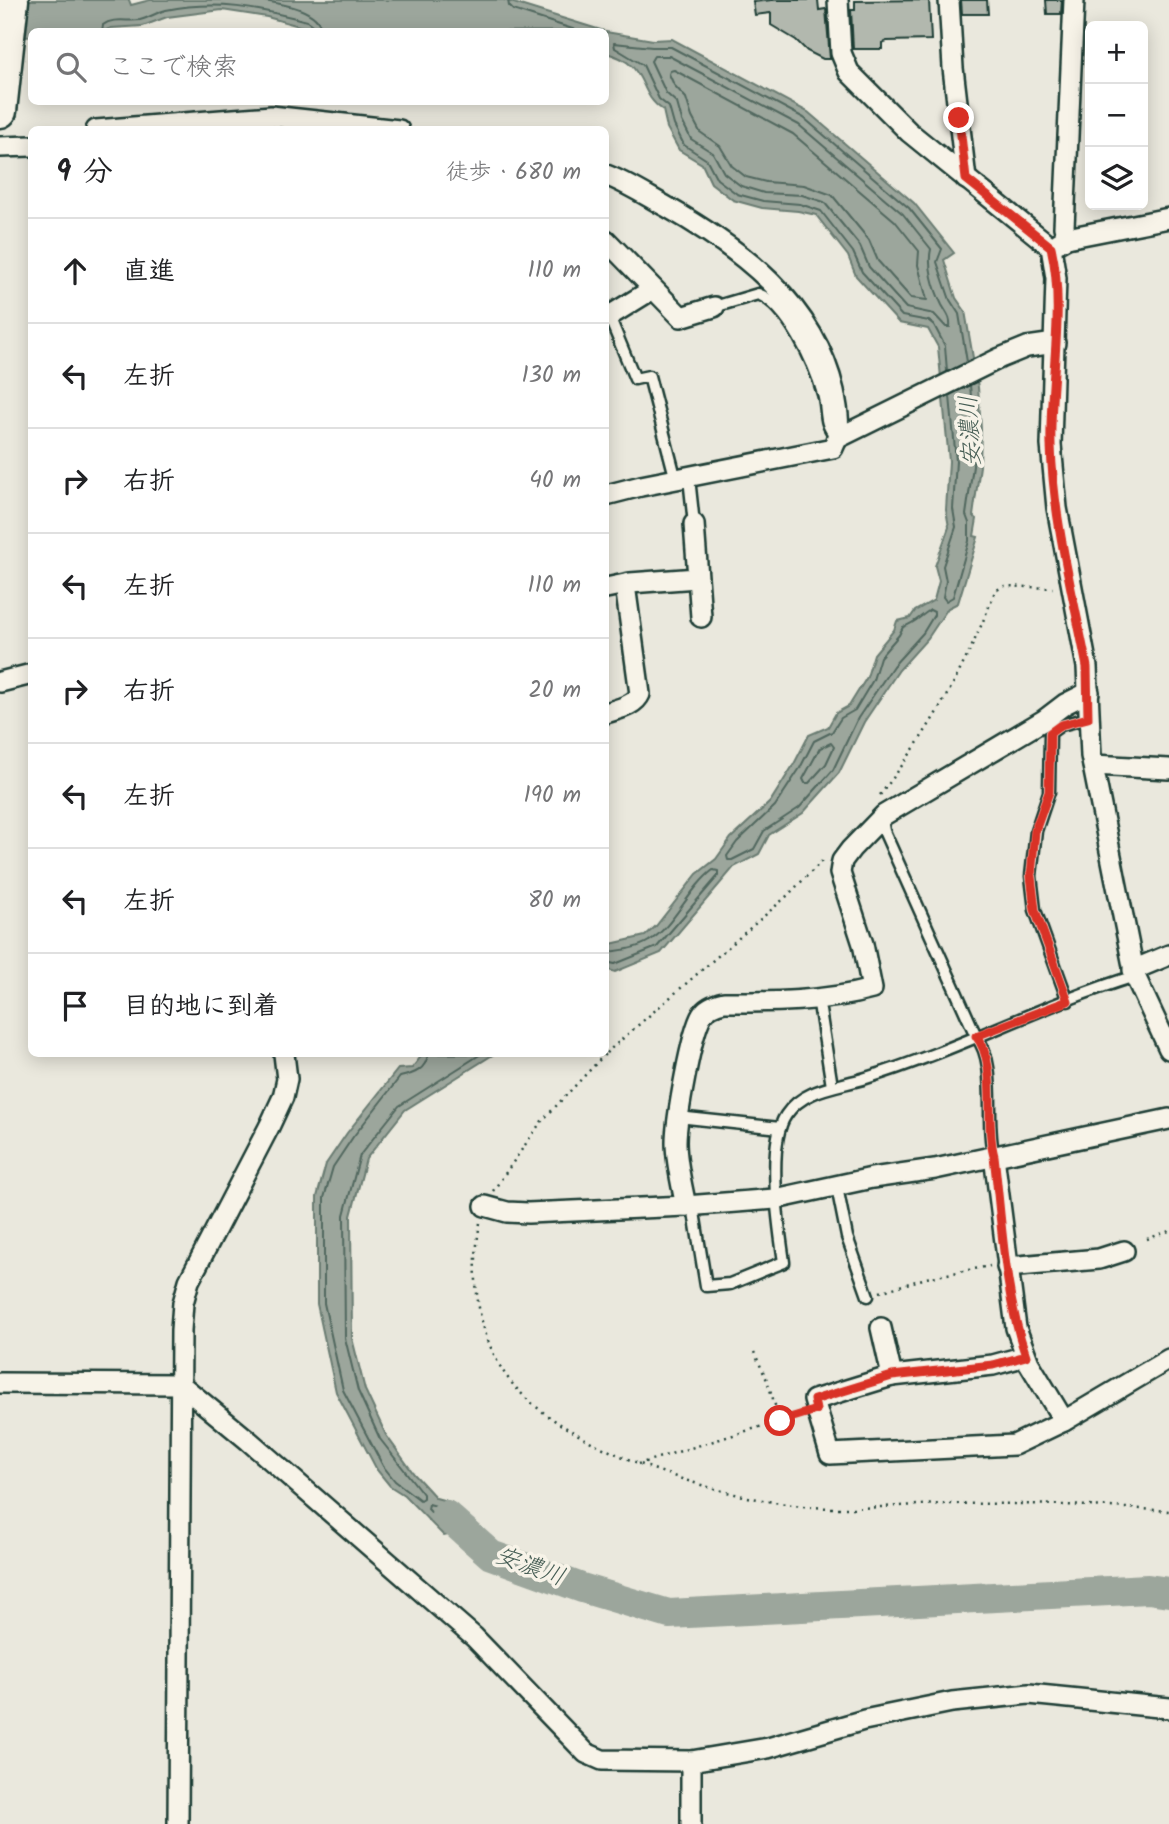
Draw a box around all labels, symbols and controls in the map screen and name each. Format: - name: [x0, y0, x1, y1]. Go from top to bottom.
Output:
- map controls: [1085, 21, 1148, 210]
- button: +: [1085, 21, 1148, 84]
- search box: [28, 28, 609, 105]
- text: ここで検索: [108, 47, 238, 89]
- icon: search: [52, 48, 90, 86]
- button: −: [1085, 84, 1148, 147]
- route end: [943, 102, 974, 133]
- button: layers: [1085, 147, 1148, 210]
- text: 9 分: [56, 149, 113, 197]
- text: 徒歩 · 680 m: [445, 155, 581, 191]
- text: 直進: [123, 251, 175, 293]
- icon: ahead: [56, 252, 94, 290]
- text: 110 m: [528, 253, 581, 289]
- text: 左折: [123, 356, 175, 398]
- icon: left: [56, 357, 94, 395]
- text: 130 m: [522, 358, 581, 394]
- water label: 安濃川: [950, 394, 992, 468]
- text: 右折: [123, 461, 175, 503]
- icon: right: [56, 462, 94, 500]
- text: 40 m: [529, 463, 581, 499]
- text: 左折: [123, 566, 175, 608]
- icon: left: [56, 567, 94, 605]
- text: 110 m: [528, 568, 581, 604]
- text: 右折: [123, 671, 175, 713]
- icon: right: [56, 672, 94, 710]
- text: 20 m: [529, 673, 581, 709]
- text: 左折: [123, 776, 175, 818]
- icon: left: [56, 777, 94, 815]
- text: 190 m: [524, 778, 581, 814]
- text: 左折: [123, 881, 175, 923]
- icon: left: [56, 882, 94, 920]
- text: 80 m: [528, 883, 581, 919]
- text: 目的地に到着: [123, 986, 279, 1028]
- icon: arrive: [56, 987, 94, 1025]
- route start: [764, 1405, 795, 1436]
- water label: 安濃川: [490, 1536, 570, 1598]

